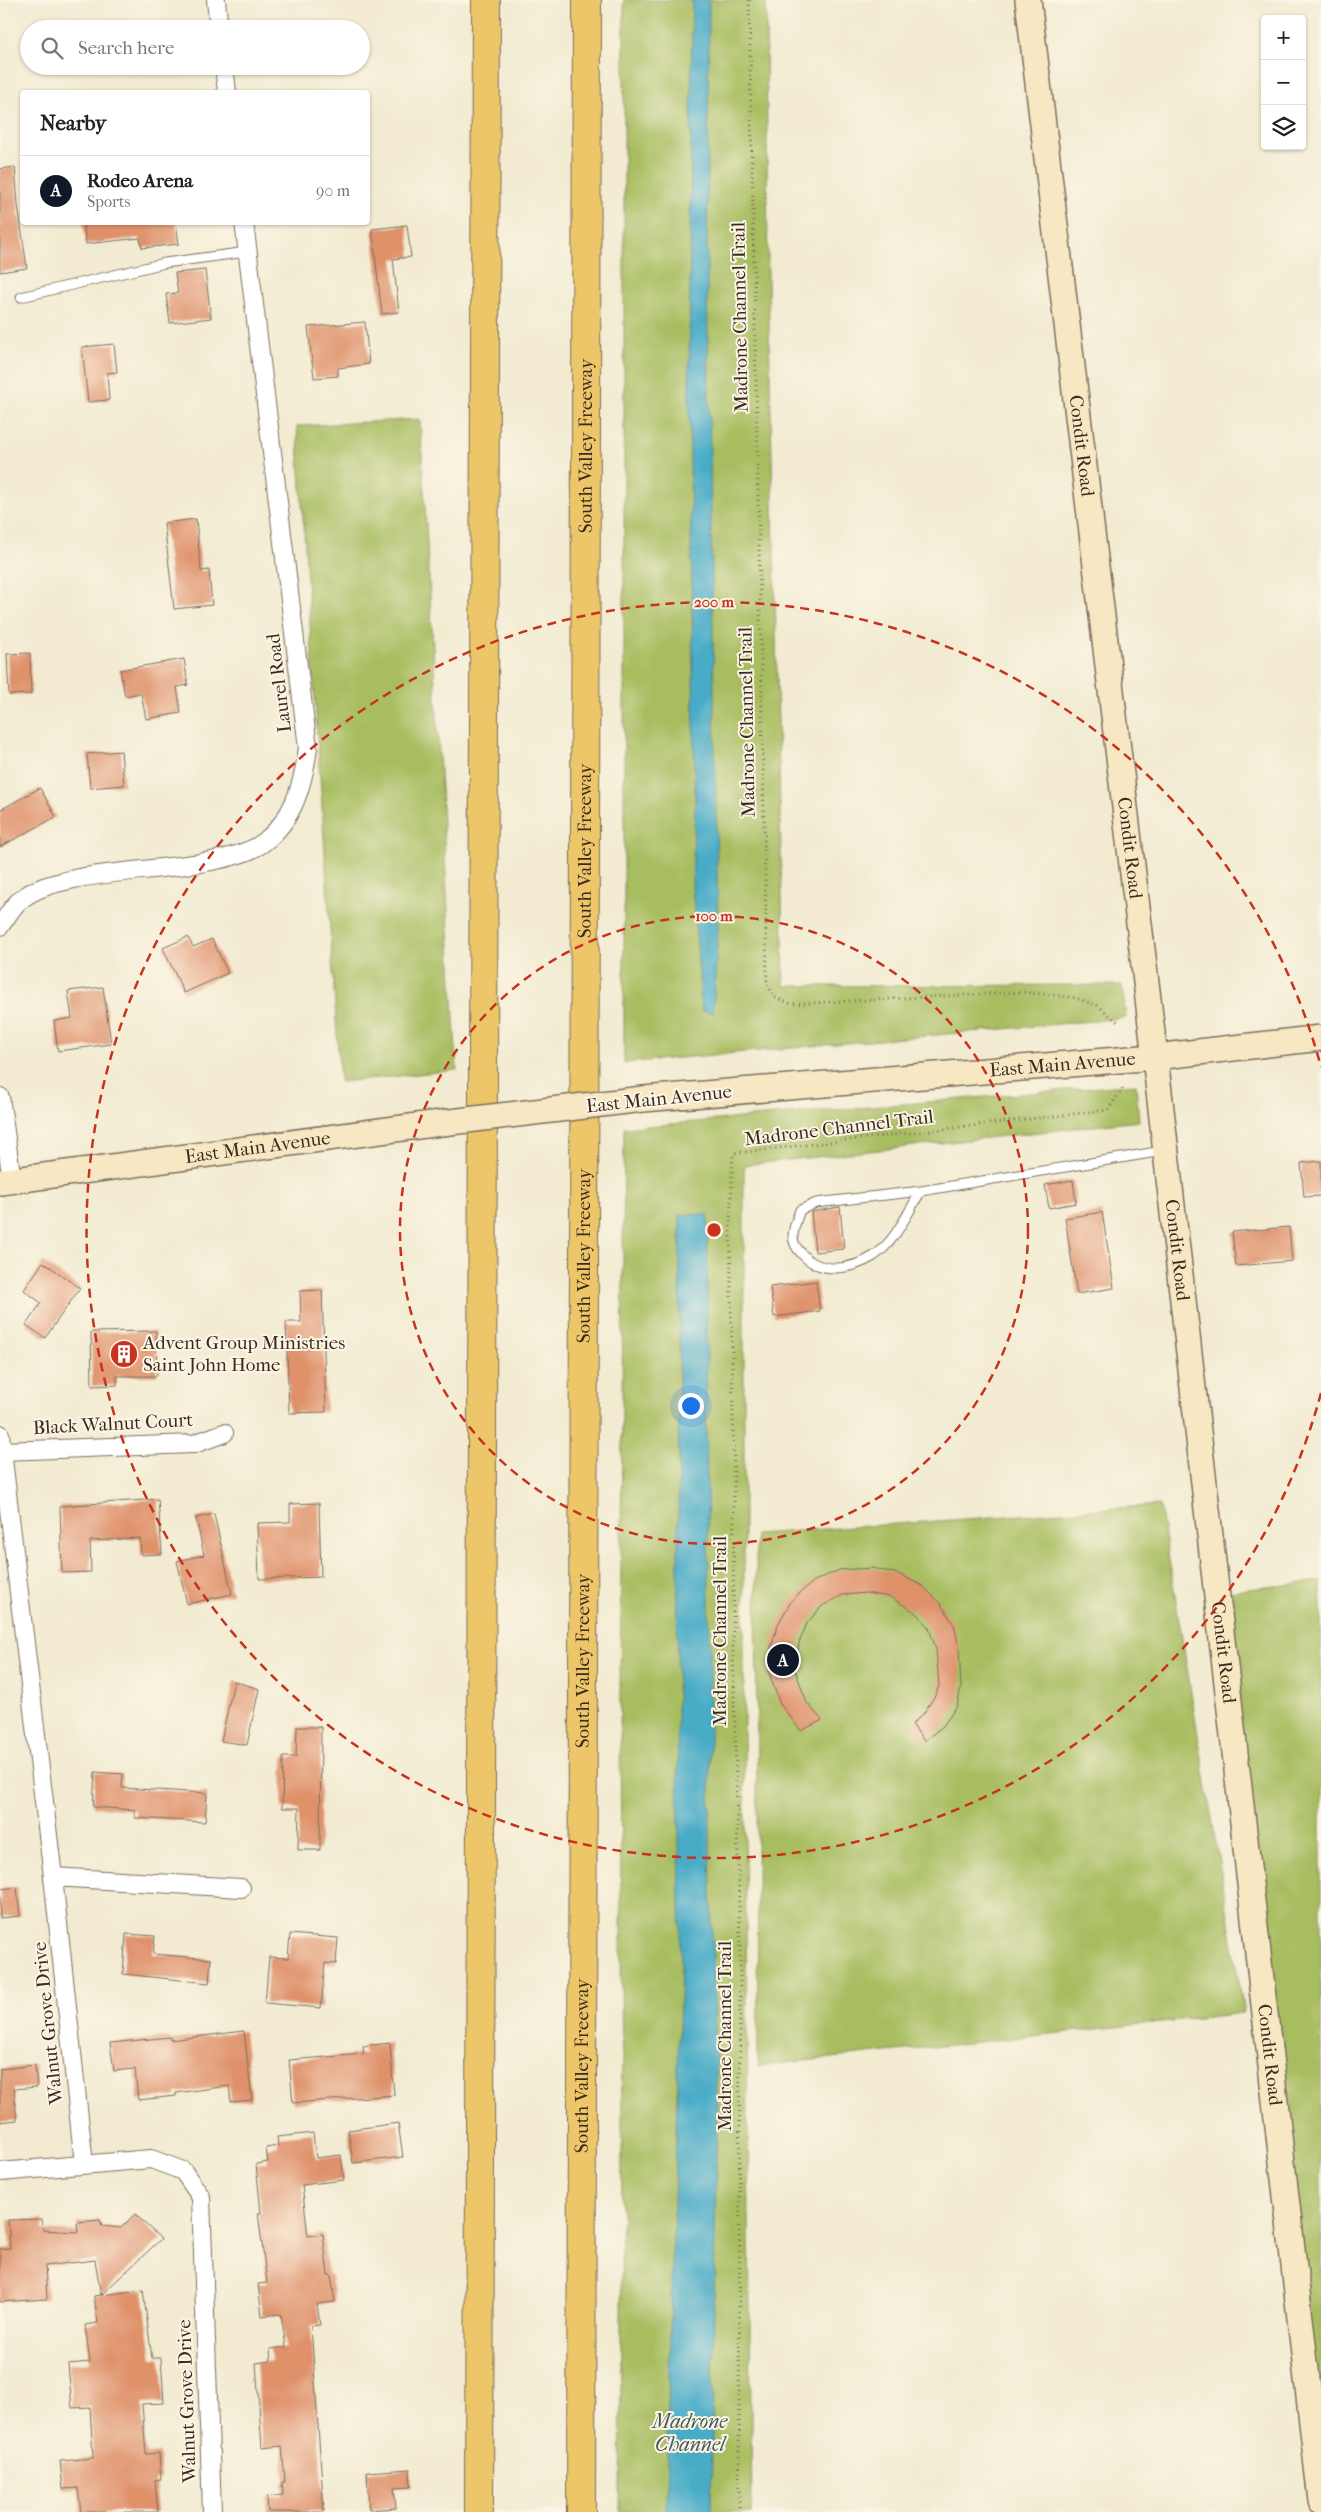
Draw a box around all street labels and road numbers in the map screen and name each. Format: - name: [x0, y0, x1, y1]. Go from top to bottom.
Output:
- street label: Madrone Channel Trail: [727, 222, 753, 412]
- street label: South Valley Freeway: [575, 358, 597, 533]
- street label: Condit Road: [1065, 394, 1099, 499]
- street label: Madrone Channel Trail: [734, 627, 760, 817]
- street label: Laurel Road: [262, 631, 296, 734]
- street label: South Valley Freeway: [574, 763, 596, 938]
- street label: Condit Road: [1113, 796, 1147, 901]
- street label: East Main Avenue: [989, 1048, 1137, 1082]
- street label: East Main Avenue: [585, 1080, 733, 1118]
- street label: Madrone Channel Trail: [743, 1105, 935, 1151]
- street label: East Main Avenue: [184, 1127, 332, 1168]
- street label: South Valley Freeway: [573, 1168, 595, 1343]
- street label: Condit Road: [1160, 1198, 1194, 1303]
- street label: Black Walnut Court: [32, 1409, 194, 1439]
- street label: Madrone Channel Trail: [709, 1536, 731, 1726]
- street label: South Valley Freeway: [572, 1573, 594, 1748]
- street label: Condit Road: [1207, 1600, 1240, 1705]
- street label: Walnut Grove Drive: [29, 1941, 68, 2106]
- street label: Madrone Channel Trail: [714, 1941, 736, 2131]
- street label: South Valley Freeway: [571, 1978, 593, 2153]
- street label: Condit Road: [1253, 2003, 1287, 2108]
- street label: Walnut Grove Drive: [173, 2319, 201, 2484]

